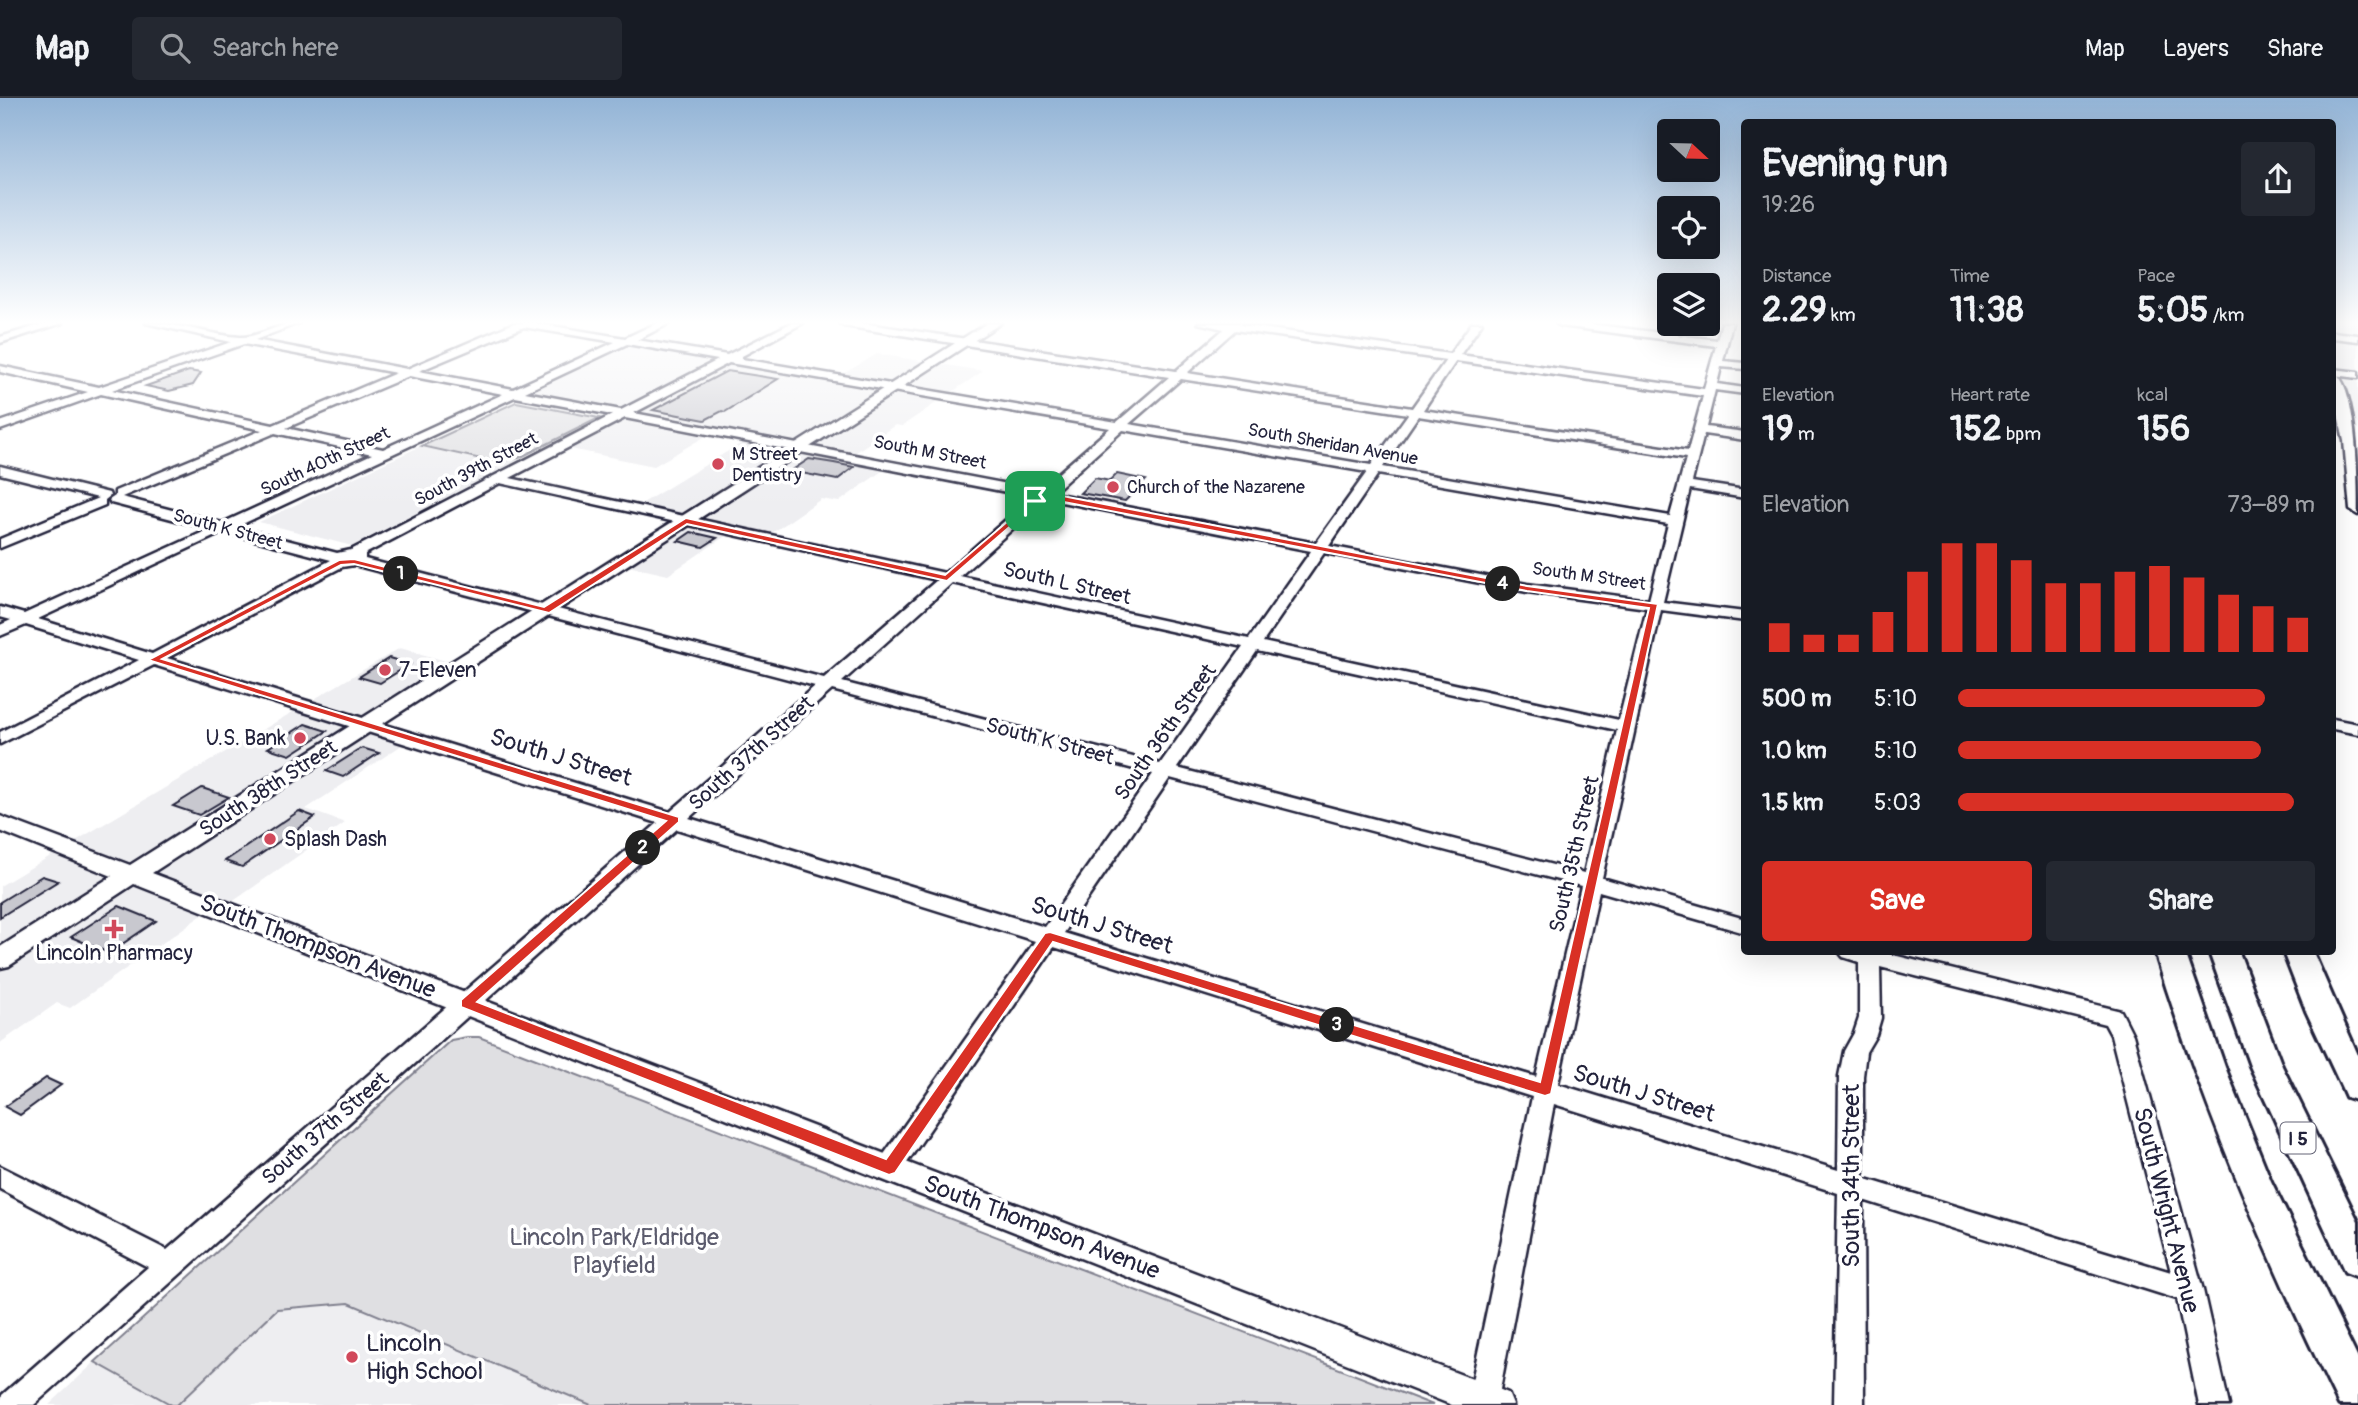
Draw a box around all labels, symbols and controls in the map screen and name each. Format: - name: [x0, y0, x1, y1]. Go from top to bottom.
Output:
- search box: [132, 17, 622, 80]
- text: Map: [35, 28, 90, 69]
- icon: search: [156, 29, 194, 67]
- text: Search here: [212, 32, 339, 64]
- text: Map: [2085, 34, 2125, 63]
- text: Layers: [2163, 34, 2229, 63]
- text: Share: [2267, 34, 2323, 63]
- north arrow: [1657, 119, 1720, 182]
- map controls: [1657, 119, 1720, 336]
- text: Evening run: [1762, 140, 1948, 188]
- button: share: [2241, 142, 2315, 216]
- text: 19:26: [1762, 190, 1815, 219]
- button: locate: [1657, 196, 1720, 259]
- text: Distance: [1762, 264, 1831, 288]
- text: Time: [1950, 264, 1989, 288]
- text: Pace: [2137, 264, 2175, 288]
- button: layers: [1657, 273, 1720, 336]
- text: 2.29: [1762, 288, 1827, 332]
- text: 11:38: [1950, 288, 2024, 332]
- text: 5:05: [2137, 288, 2209, 332]
- text: km: [1827, 303, 1856, 327]
- text: /km: [2209, 303, 2244, 327]
- text: Elevation: [1762, 383, 1834, 407]
- text: Heart rate: [1950, 383, 2030, 407]
- text: kcal: [2137, 383, 2168, 407]
- text: 19: [1762, 407, 1794, 451]
- text: 152: [1950, 407, 2002, 451]
- text: 156: [2137, 407, 2190, 451]
- street label: South Sheridan Avenue: [1246, 418, 1420, 471]
- street label: South 40th Street: [257, 421, 394, 501]
- text: m: [1794, 422, 1815, 446]
- text: bpm: [2002, 422, 2041, 446]
- street label: South 39th Street: [411, 427, 543, 512]
- street label: South M Street: [872, 430, 989, 475]
- place label: M Street Dentistry: [732, 443, 802, 487]
- marker: M Street Dentistry: [710, 456, 726, 472]
- pin: [1005, 471, 1065, 531]
- place label: Church of the Nazarene: [1127, 476, 1305, 499]
- marker: Church of the Nazarene: [1105, 479, 1121, 495]
- icon: arrive: [1016, 482, 1054, 520]
- text: Elevation: [1762, 490, 1850, 519]
- text: 73–89 m: [2228, 490, 2315, 519]
- street label: South K Street: [171, 504, 286, 555]
- pin: 1: [384, 556, 418, 592]
- street label: South L Street: [1000, 556, 1134, 611]
- street label: South M Street: [1531, 557, 1648, 596]
- text: 1: [397, 561, 404, 585]
- pin: 4: [1486, 566, 1520, 602]
- text: 4: [1497, 571, 1508, 595]
- place label: 7-Eleven: [399, 657, 477, 684]
- street label: South 36th Street: [1108, 658, 1223, 806]
- marker: 7-Eleven: [377, 662, 393, 678]
- text: 500 m: [1762, 684, 1831, 713]
- text: 5:10: [1874, 684, 1917, 713]
- street label: South 37th Street: [683, 690, 820, 817]
- street label: South K Street: [983, 711, 1117, 772]
- street label: South J Street: [486, 722, 636, 793]
- place label: U.S. Bank: [205, 725, 286, 752]
- marker: U.S. Bank: [292, 730, 308, 746]
- street label: South 38th Street: [194, 733, 343, 843]
- text: 1.0 km: [1762, 736, 1827, 765]
- text: 5:10: [1874, 736, 1917, 765]
- street label: South 35th Street: [1543, 773, 1606, 935]
- text: 1.5 km: [1762, 788, 1824, 817]
- text: 5:03: [1874, 788, 1921, 817]
- place label: Splash Dash: [284, 826, 387, 853]
- pin: 2: [626, 830, 660, 866]
- marker: Splash Dash: [262, 831, 278, 847]
- text: 2: [637, 835, 648, 859]
- button: Save: [1762, 861, 2032, 941]
- button: Share: [2046, 861, 2315, 941]
- street label: South Thompson Avenue: [196, 888, 440, 1005]
- street label: South J Street: [1027, 890, 1177, 961]
- marker: Lincoln Pharmacy: [106, 921, 122, 937]
- place label: Lincoln Pharmacy: [35, 940, 193, 967]
- pin: 3: [1320, 1007, 1354, 1042]
- text: 3: [1331, 1012, 1342, 1036]
- street label: South J Street: [1569, 1058, 1719, 1129]
- street label: South 37th Street: [256, 1065, 395, 1191]
- street label: South 34th Street: [1837, 1084, 1866, 1268]
- street label: South Wright Avenue: [2127, 1104, 2206, 1316]
- road number: I 5: [2280, 1122, 2316, 1154]
- street label: South Thompson Avenue: [920, 1169, 1164, 1286]
- park label: Lincoln Park/Eldridge Playfield: [509, 1223, 719, 1280]
- place label: Lincoln High School: [366, 1329, 483, 1386]
- marker: Lincoln High School: [344, 1349, 360, 1365]

